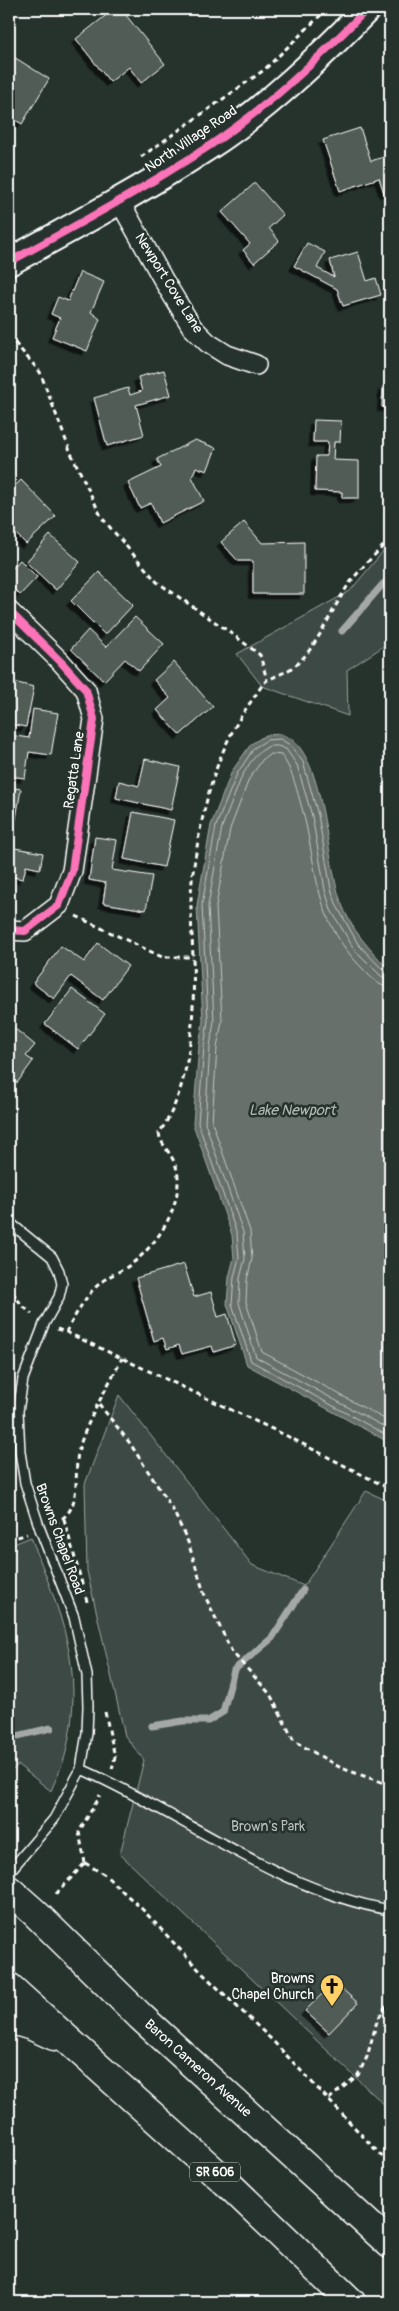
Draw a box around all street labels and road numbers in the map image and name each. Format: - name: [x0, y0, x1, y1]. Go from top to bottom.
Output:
- street label: North Village Road: [142, 102, 240, 176]
- street label: Newport Cove Lane: [131, 230, 207, 336]
- street label: Regatta Lane: [60, 730, 88, 810]
- street label: Browns Chapel Road: [32, 1481, 88, 1597]
- street label: Baron Cameron Avenue: [141, 2015, 255, 2121]
- road number: SR 606: [190, 2162, 240, 2182]

